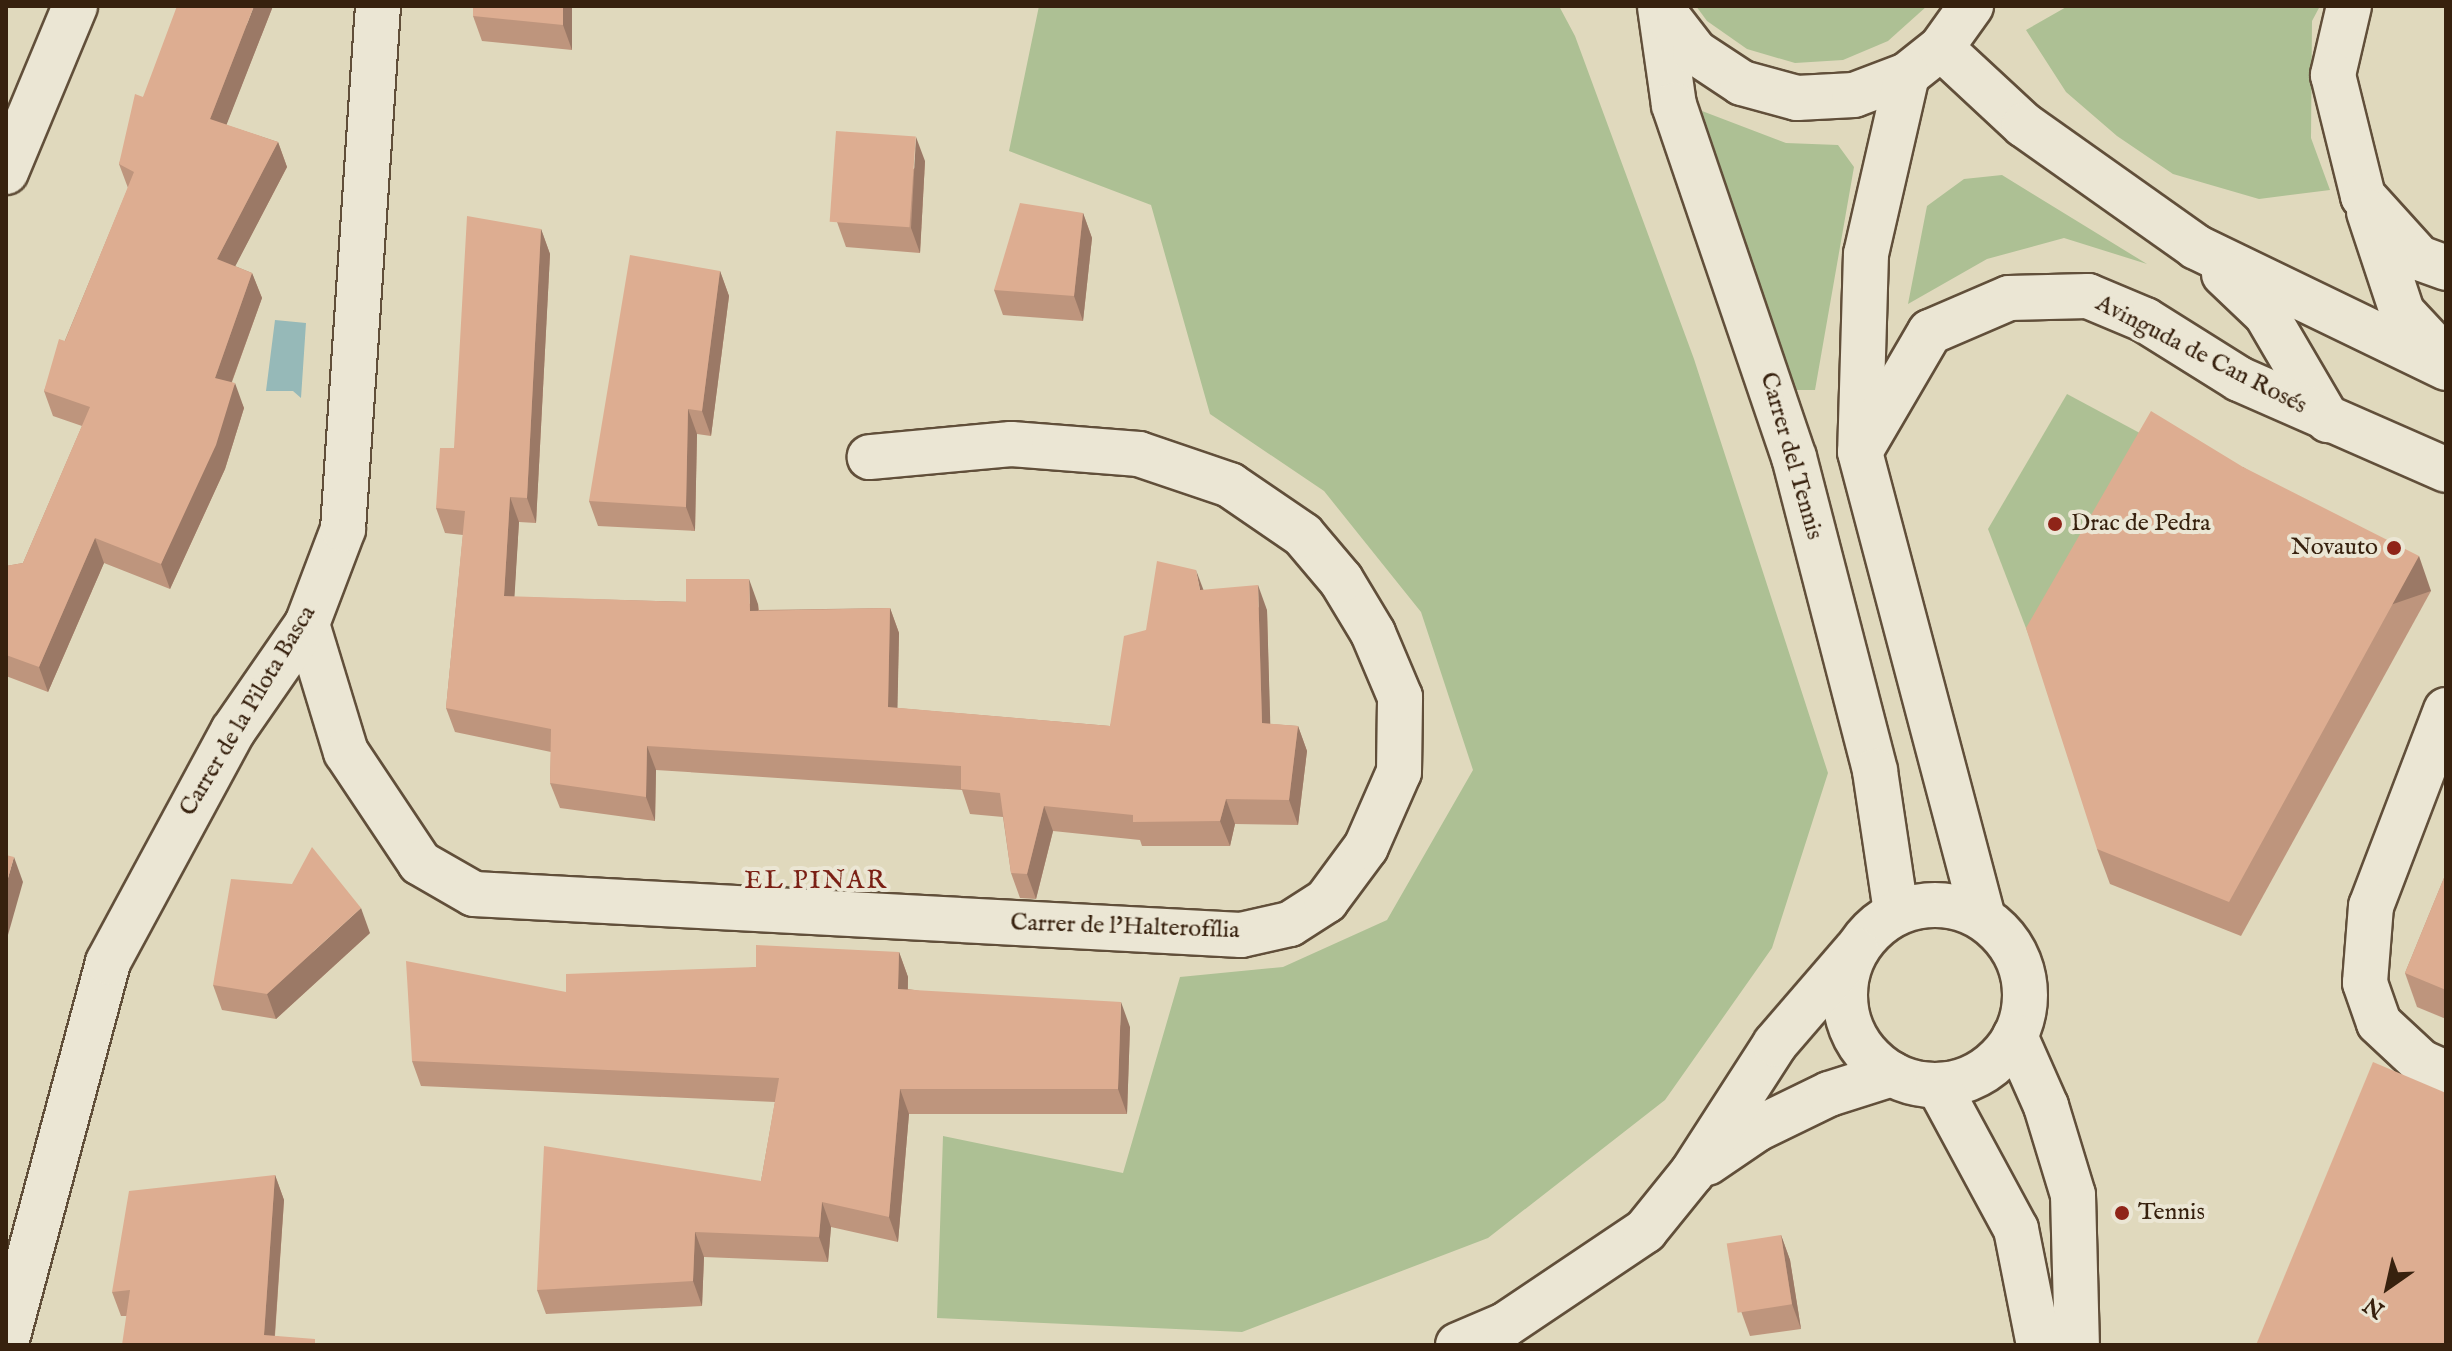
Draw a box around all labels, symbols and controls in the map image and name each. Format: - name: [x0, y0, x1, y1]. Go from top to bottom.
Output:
- street label: Avinguda de Can Rosés: [2091, 289, 2311, 421]
- street label: Carrer del Tennis: [1753, 369, 1829, 543]
- place label: Drac de Pedra: [2071, 510, 2211, 538]
- marker: Drac de Pedra: [2046, 515, 2064, 533]
- place label: Novauto: [2291, 534, 2378, 562]
- marker: Novauto: [2385, 539, 2403, 557]
- street label: Carrer de la Pilota Basca: [174, 601, 322, 821]
- district label: EL PINAR: [744, 865, 888, 897]
- street label: Carrer de l'Halterofília: [1010, 909, 1240, 945]
- place label: Tennis: [2138, 1199, 2205, 1227]
- marker: Tennis: [2113, 1204, 2131, 1222]
- north arrow: [2348, 1247, 2428, 1327]
- text: N: [2359, 1290, 2390, 1324]

